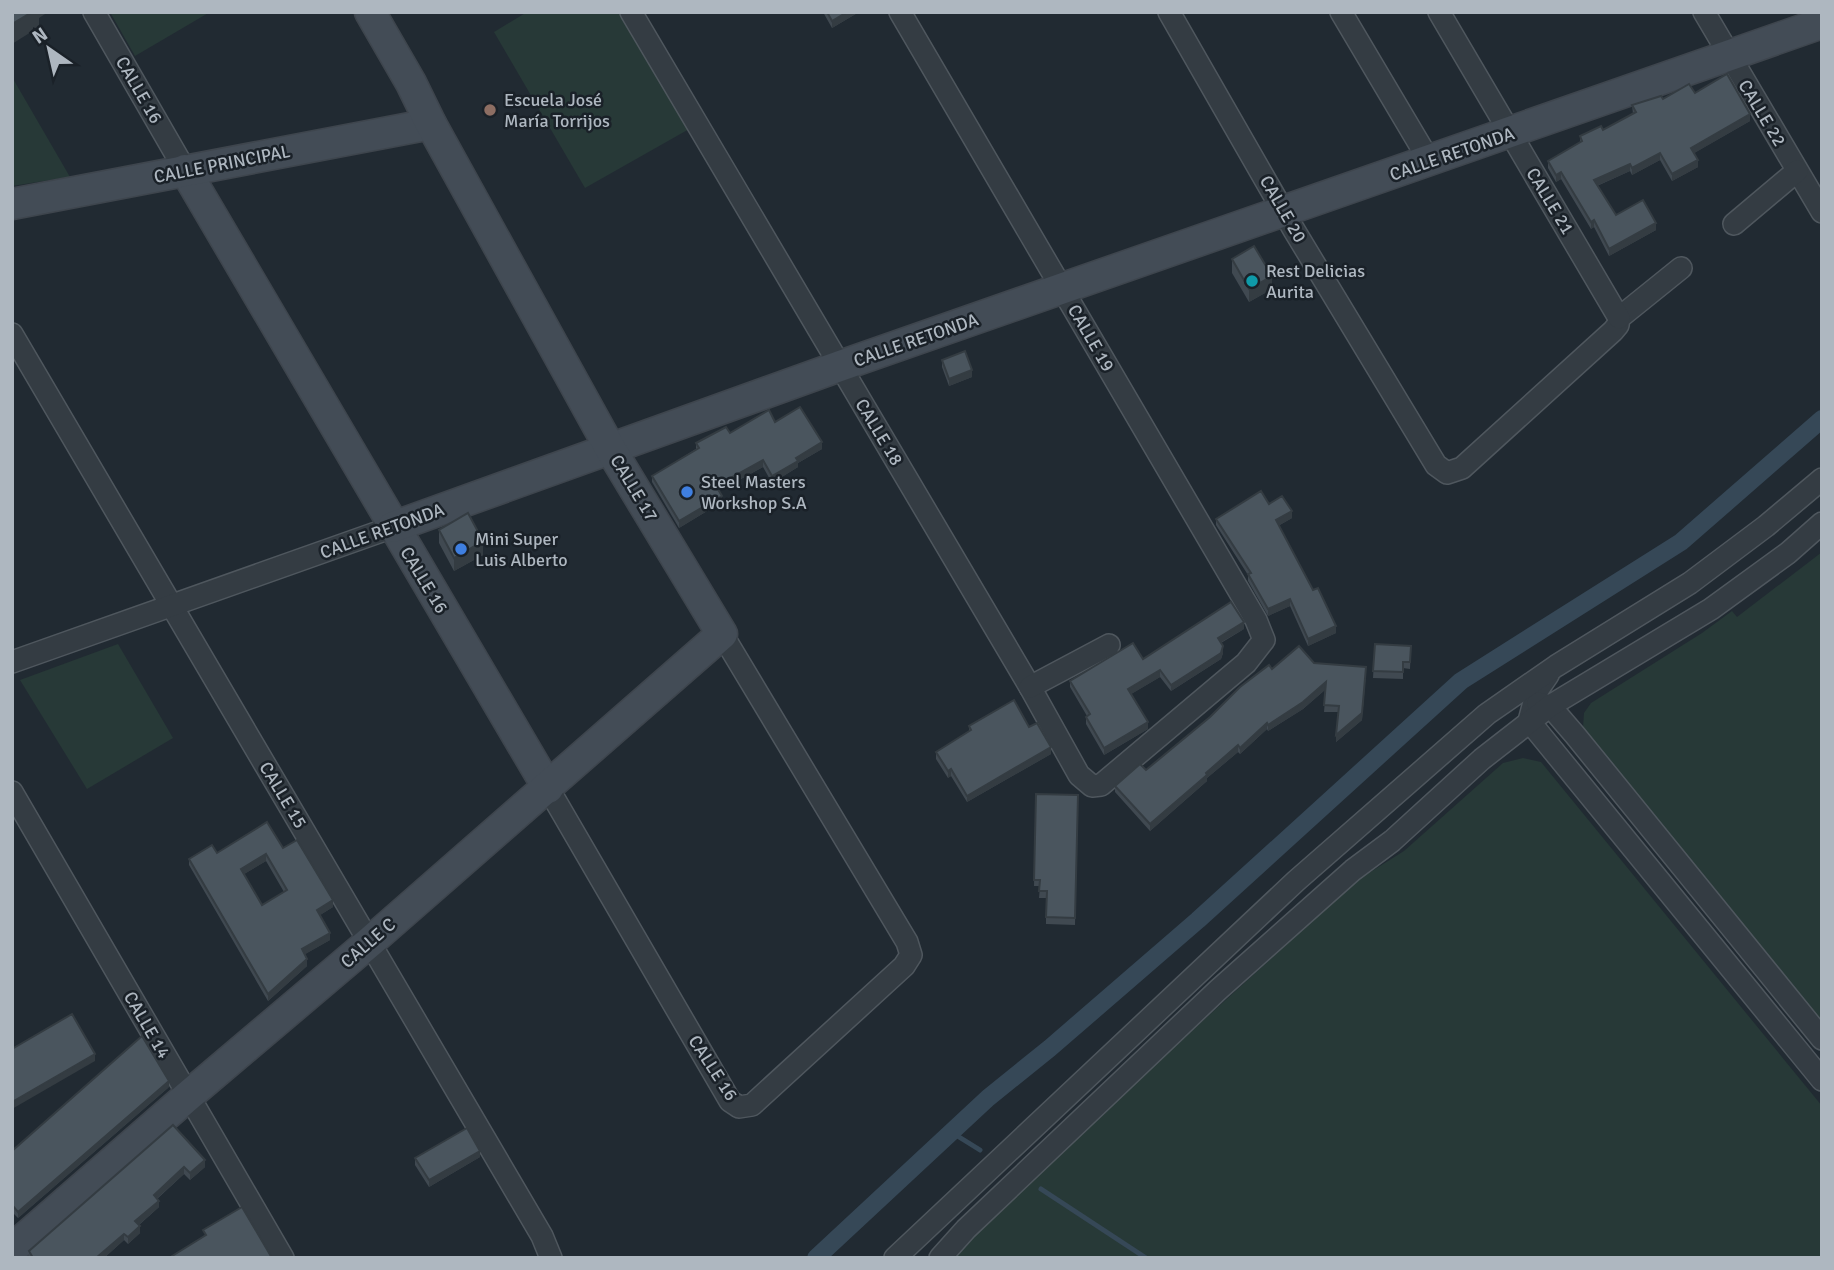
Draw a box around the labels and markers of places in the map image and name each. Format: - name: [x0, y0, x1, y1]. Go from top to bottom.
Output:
- place label: Escuela José María Torrijos: [504, 89, 610, 132]
- marker: Escuela José María Torrijos: [482, 102, 498, 118]
- place label: Rest Delicias Aurita: [1266, 260, 1365, 303]
- marker: Rest Delicias Aurita: [1244, 273, 1260, 289]
- place label: Steel Masters Workshop S.A: [701, 471, 807, 514]
- marker: Steel Masters Workshop S.A: [679, 484, 695, 500]
- place label: Mini Super Luis Alberto: [475, 528, 568, 571]
- marker: Mini Super Luis Alberto: [453, 541, 469, 557]

